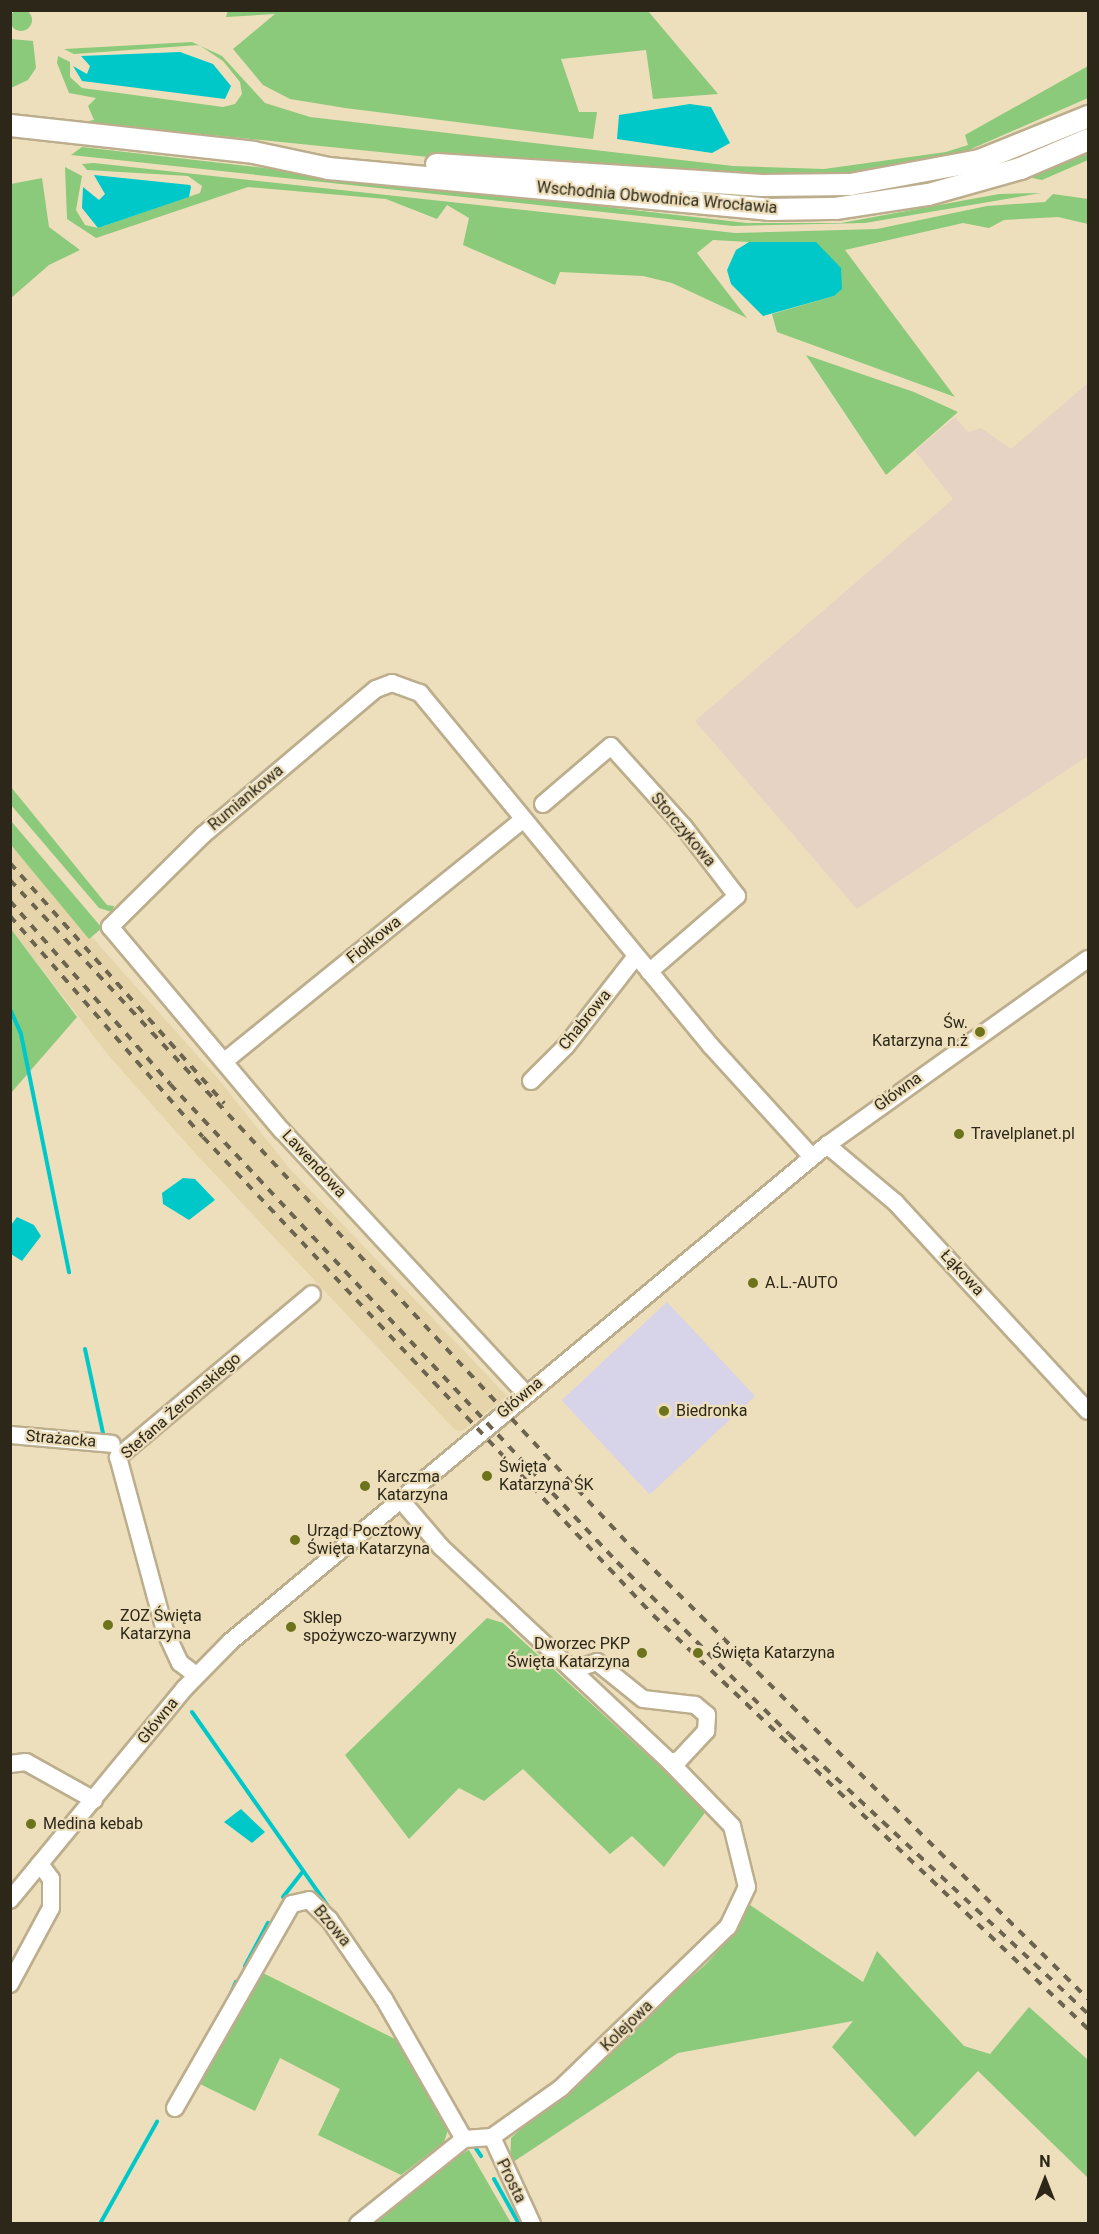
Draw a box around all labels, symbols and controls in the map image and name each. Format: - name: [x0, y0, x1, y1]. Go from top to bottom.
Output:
- street label: Wschodnia Obwodnica Wrocławia: [536, 178, 778, 218]
- street label: Rumiankowa: [205, 761, 287, 835]
- street label: Storczykowa: [646, 789, 720, 871]
- street label: Fiołkowa: [343, 912, 405, 968]
- street label: Chabrowa: [555, 986, 615, 1054]
- place label: Św. Katarzyna n.ż: [872, 1013, 968, 1051]
- marker: Św. Katarzyna n.ż: [973, 1025, 987, 1039]
- street label: Główna: [871, 1068, 925, 1116]
- place label: Travelplanet.pl: [971, 1124, 1075, 1144]
- street label: Lawendowa: [278, 1126, 350, 1202]
- marker: Travelplanet.pl: [952, 1127, 966, 1141]
- street label: Łąkowa: [936, 1246, 988, 1300]
- place label: A.L.-AUTO: [765, 1273, 838, 1293]
- marker: A.L.-AUTO: [746, 1276, 760, 1290]
- street label: Stefana Żeromskiego: [117, 1349, 245, 1463]
- street label: Główna: [493, 1373, 547, 1423]
- place label: Biedronka: [676, 1401, 747, 1421]
- marker: Biedronka: [657, 1404, 671, 1418]
- street label: Strażacka: [25, 1426, 97, 1452]
- place label: Święta Katarzyna ŚK: [499, 1457, 594, 1495]
- place label: Karczma Katarzyna: [377, 1467, 448, 1505]
- marker: Święta Katarzyna ŚK: [480, 1469, 494, 1483]
- marker: Karczma Katarzyna: [358, 1479, 372, 1493]
- place label: Urząd Pocztowy Święta Katarzyna: [307, 1521, 430, 1559]
- marker: Urząd Pocztowy Święta Katarzyna: [288, 1533, 302, 1547]
- place label: ZOZ Święta Katarzyna: [120, 1606, 202, 1644]
- place label: Sklep spożywczo-warzywny: [303, 1608, 457, 1646]
- marker: ZOZ Święta Katarzyna: [101, 1618, 115, 1632]
- marker: Sklep spożywczo-warzywny: [284, 1620, 298, 1634]
- place label: Dworzec PKP Święta Katarzyna: [507, 1634, 630, 1672]
- place label: Święta Katarzyna: [712, 1643, 835, 1663]
- marker: Święta Katarzyna: [689, 1644, 707, 1662]
- marker: Dworzec PKP Święta Katarzyna: [635, 1646, 649, 1660]
- street label: Główna: [134, 1694, 182, 1748]
- place label: Medina kebab: [43, 1814, 143, 1834]
- marker: Medina kebab: [24, 1817, 38, 1831]
- street label: Bzowa: [309, 1902, 355, 1950]
- street label: Kolejowa: [597, 1997, 657, 2055]
- north arrow: [1015, 2150, 1075, 2210]
- text: N: [1039, 2152, 1051, 2171]
- street label: Prosta: [492, 2156, 530, 2206]

